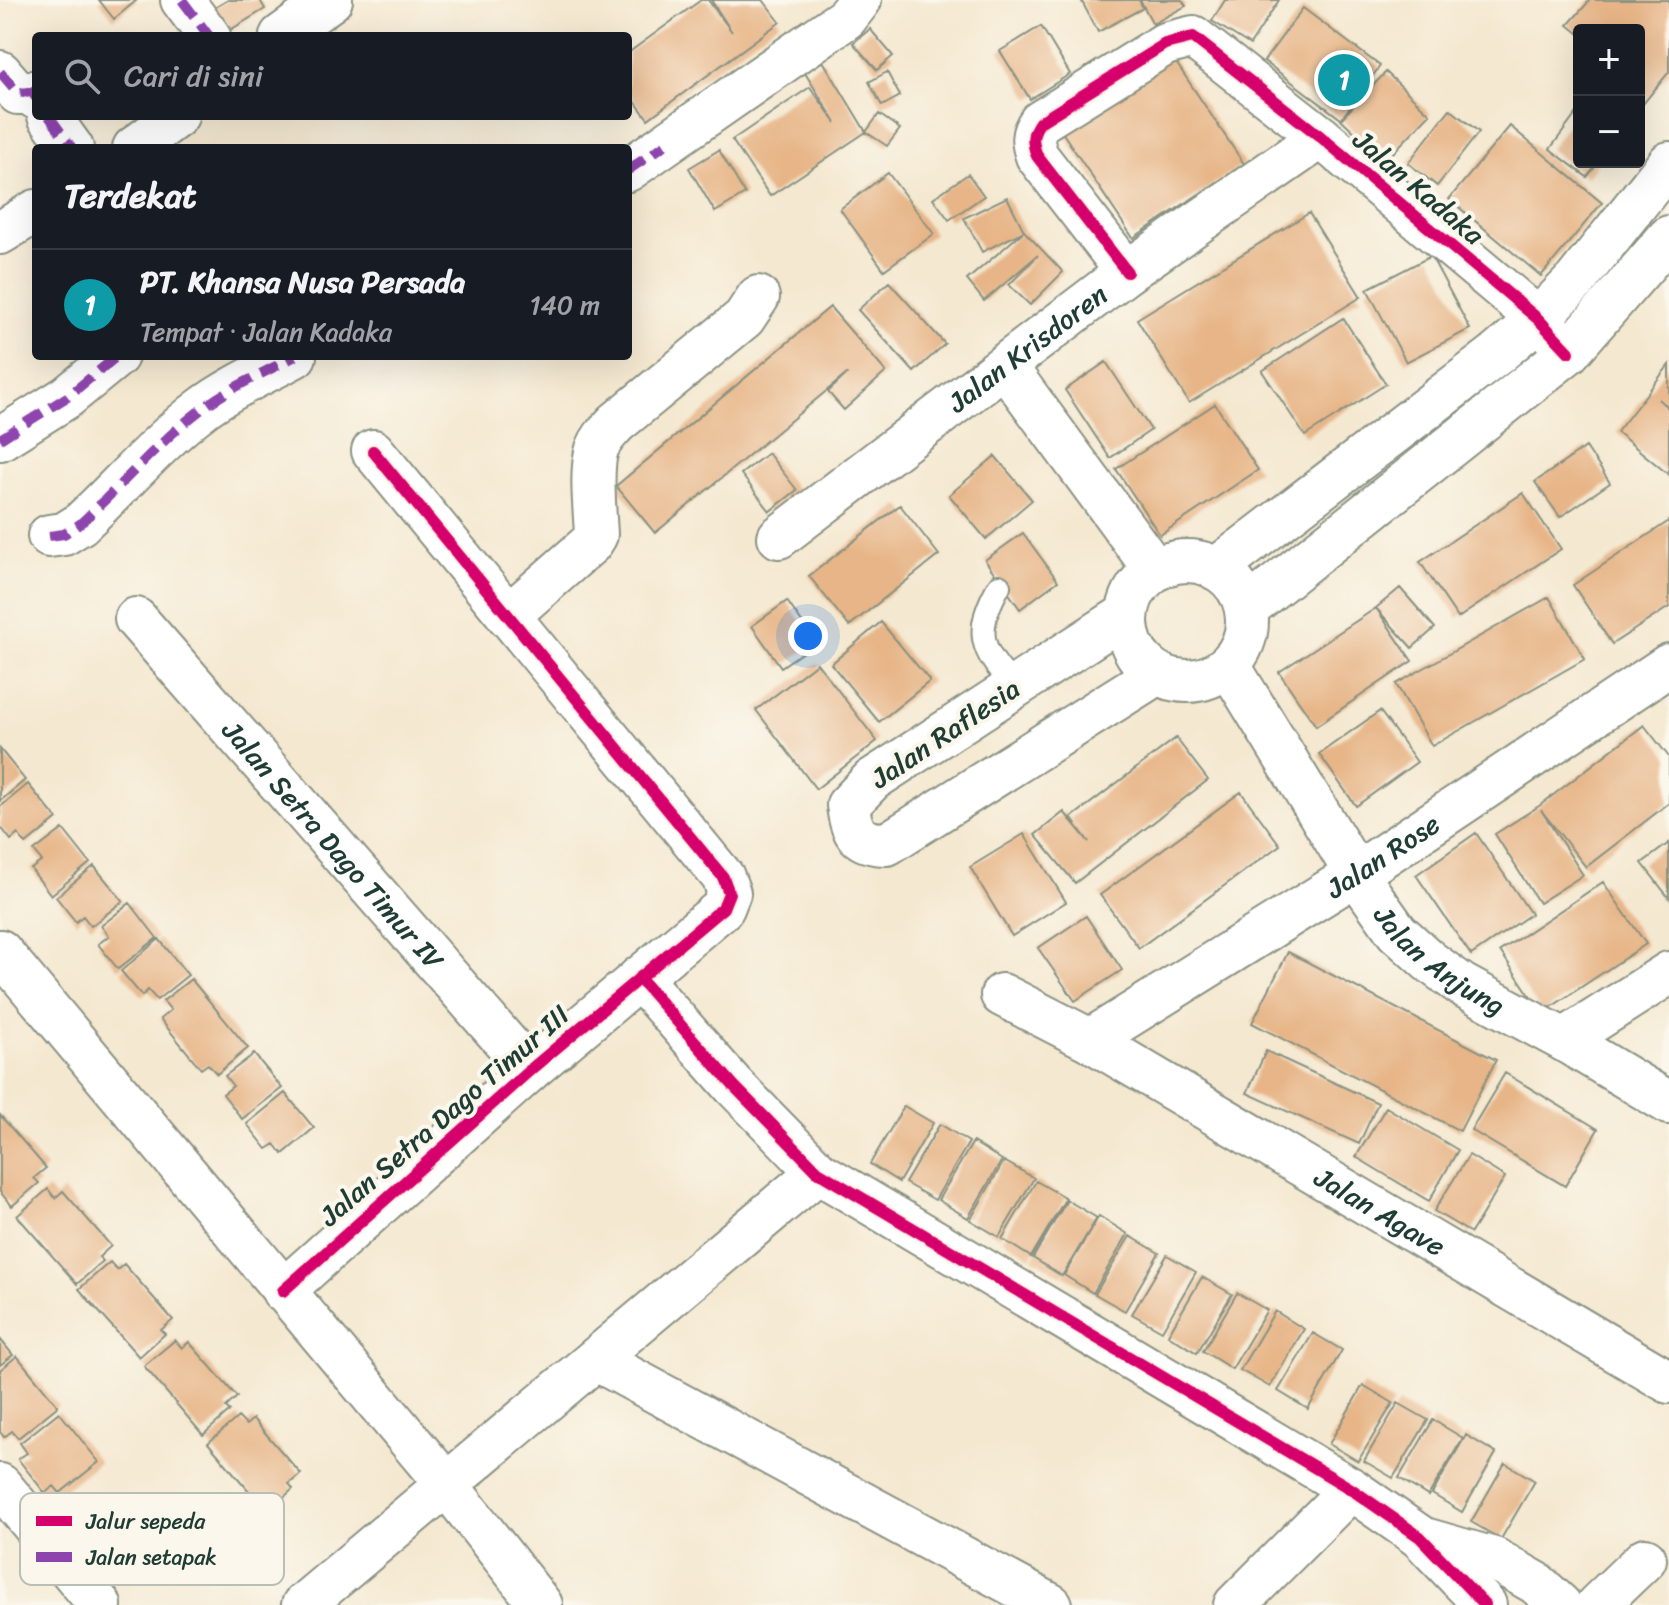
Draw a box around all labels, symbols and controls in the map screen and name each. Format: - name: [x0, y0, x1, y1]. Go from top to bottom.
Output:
- map controls: [1573, 24, 1645, 168]
- button: +: [1573, 24, 1645, 96]
- search box: [32, 32, 632, 120]
- text: Cari di sini: [124, 49, 263, 103]
- pin: 1: [1318, 50, 1370, 110]
- icon: search: [60, 54, 104, 98]
- button: −: [1573, 96, 1645, 168]
- street label: Jalan Kadaka: [1341, 116, 1497, 258]
- text: Terdekat: [64, 166, 197, 226]
- text: PT. Khansa Nusa Persada: [140, 255, 465, 309]
- street label: Jalan Krisdoren: [936, 271, 1118, 426]
- text: 1: [84, 282, 96, 328]
- text: 140 m: [529, 282, 600, 328]
- text: Tempat · Jalan Kadaka: [140, 309, 392, 355]
- your location: [788, 616, 828, 656]
- street label: Jalan Raflesia: [860, 665, 1030, 802]
- street label: Jalan Setra Dago Timur IV: [209, 708, 457, 982]
- street label: Jalan Rose: [1316, 800, 1450, 913]
- street label: Jalan Anjung: [1360, 894, 1514, 1029]
- street label: Jalan Setra Dago Timur III: [307, 992, 581, 1239]
- street label: Jalan Agave: [1304, 1153, 1455, 1270]
- legend: [20, 1493, 284, 1585]
- text: Jalur sepeda: [85, 1502, 206, 1541]
- text: Jalan setapak: [85, 1538, 217, 1577]

